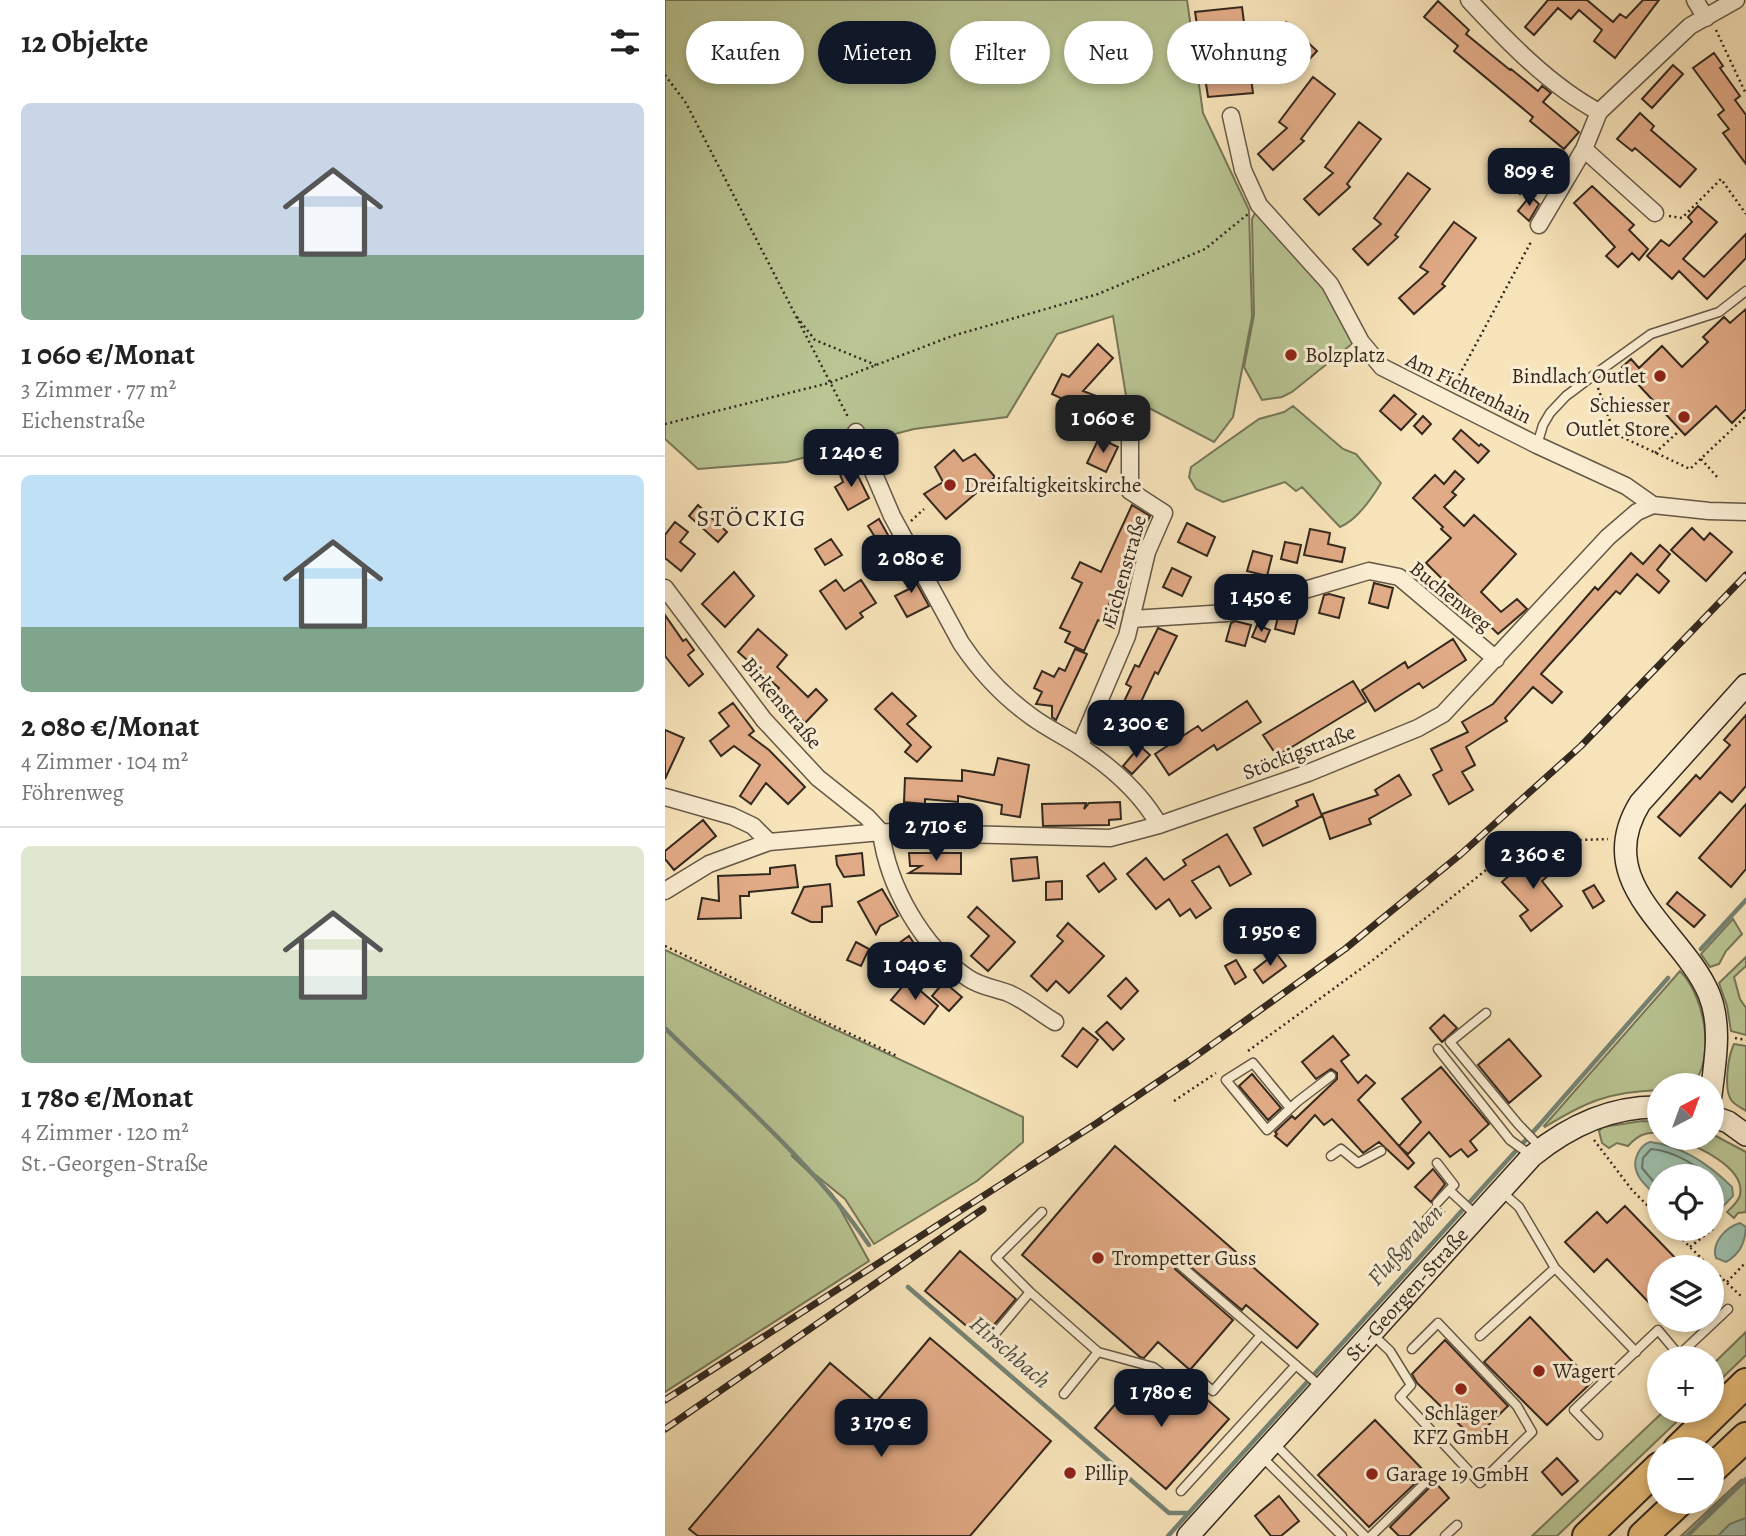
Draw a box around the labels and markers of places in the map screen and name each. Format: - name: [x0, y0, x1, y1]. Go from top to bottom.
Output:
- pin: 809 €: [1480, 148, 1578, 208]
- place label: Bolzplatz: [1305, 341, 1385, 369]
- marker: Bolzplatz: [1283, 347, 1299, 363]
- place label: Bindlach Outlet: [1511, 362, 1646, 390]
- marker: Bindlach Outlet: [1652, 368, 1668, 384]
- place label: Schiesser Outlet Store: [1566, 391, 1670, 443]
- pin: 1 060 €: [1038, 396, 1168, 455]
- marker: Schiesser Outlet Store: [1676, 409, 1692, 425]
- pin: 1 240 €: [786, 430, 916, 489]
- place label: Dreifaltigkeitskirche: [964, 471, 1141, 499]
- marker: Dreifaltigkeitskirche: [942, 477, 958, 493]
- pin: 2 080 €: [846, 536, 976, 595]
- pin: 1 450 €: [1196, 574, 1326, 634]
- pin: 2 300 €: [1071, 700, 1201, 760]
- pin: 2 710 €: [871, 804, 1001, 863]
- pin: 2 360 €: [1468, 832, 1598, 891]
- pin: 1 950 €: [1205, 908, 1335, 968]
- pin: 1 040 €: [850, 942, 980, 1002]
- place label: Trompetter Guss: [1112, 1244, 1256, 1272]
- marker: Trompetter Guss: [1090, 1250, 1106, 1266]
- place label: Wagert: [1552, 1357, 1616, 1385]
- marker: Wagert: [1531, 1363, 1547, 1379]
- pin: 1 780 €: [1096, 1370, 1226, 1429]
- marker: Schläger KFZ GmbH: [1453, 1381, 1469, 1397]
- place label: Schläger KFZ GmbH: [1412, 1399, 1510, 1451]
- pin: 3 170 €: [816, 1400, 946, 1459]
- place label: Pillip: [1084, 1459, 1129, 1487]
- place label: Garage 19 GmbH: [1386, 1460, 1529, 1488]
- marker: Pillip: [1062, 1465, 1078, 1481]
- marker: Garage 19 GmbH: [1364, 1466, 1380, 1482]

